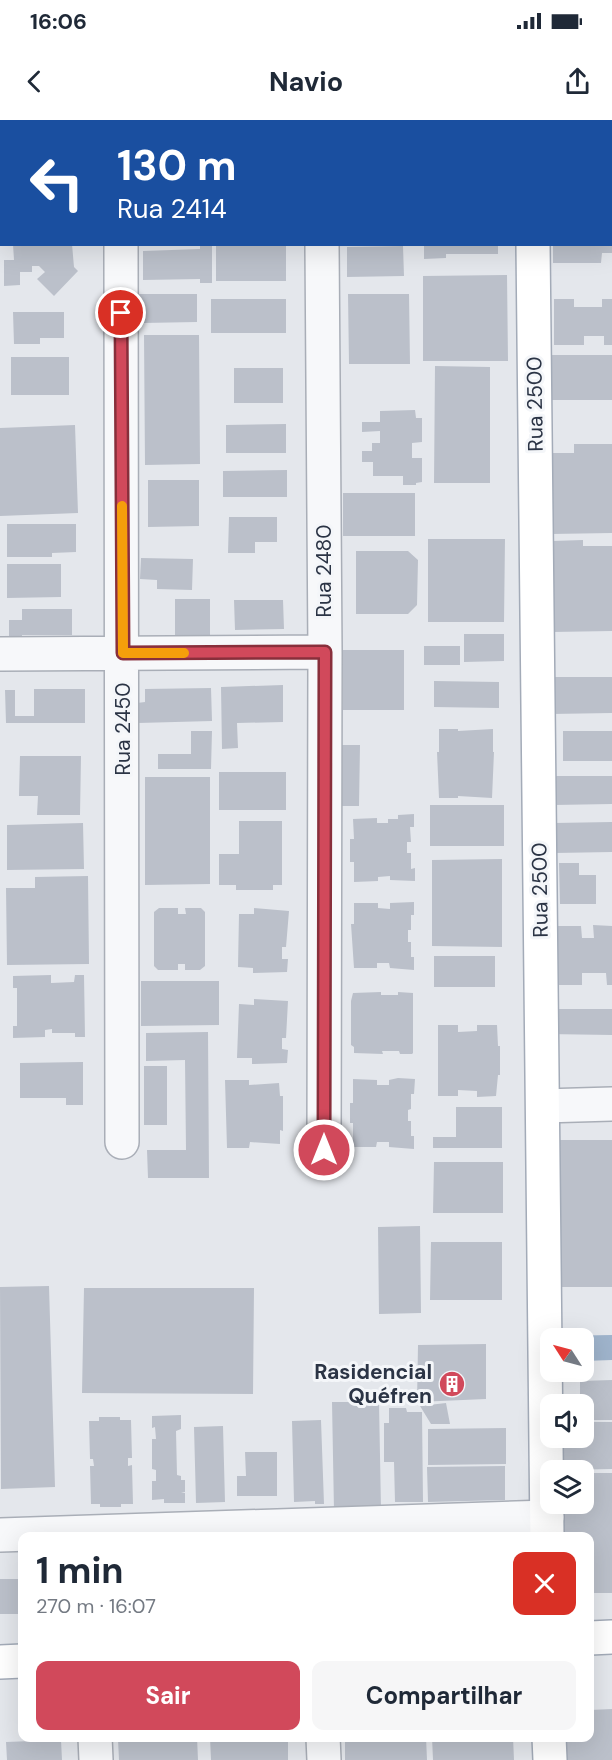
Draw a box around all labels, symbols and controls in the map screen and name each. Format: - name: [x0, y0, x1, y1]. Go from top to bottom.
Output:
- text: 16:06: [30, 7, 87, 36]
- text: Navio: [269, 64, 343, 99]
- icon: back: [18, 65, 51, 98]
- icon: share: [561, 65, 594, 98]
- text: 130 m: [117, 138, 237, 193]
- icon: left: [18, 144, 96, 222]
- text: Rua 2414: [117, 191, 227, 226]
- pin: [95, 287, 146, 338]
- icon: arrive: [104, 296, 137, 329]
- street label: Rua 2500: [520, 356, 550, 452]
- street label: Rua 2480: [310, 524, 338, 618]
- street label: Rua 2450: [109, 682, 137, 776]
- street label: Rua 2500: [525, 842, 555, 938]
- position arrow: [292, 1118, 356, 1182]
- north arrow: [540, 1328, 594, 1382]
- map controls: [540, 1328, 594, 1514]
- place label: Rasidencial Quéfren: [314, 1358, 432, 1410]
- building icon: Rasidencial Quéfren: [437, 1369, 467, 1399]
- button: sound: [540, 1394, 594, 1448]
- button: layers: [540, 1460, 594, 1514]
- text: 1 min: [36, 1547, 124, 1594]
- button: close: [513, 1552, 576, 1615]
- text: 270 m · 16:07: [36, 1593, 156, 1619]
- button: Sair: [36, 1661, 300, 1730]
- button: Compartilhar: [312, 1661, 576, 1730]

